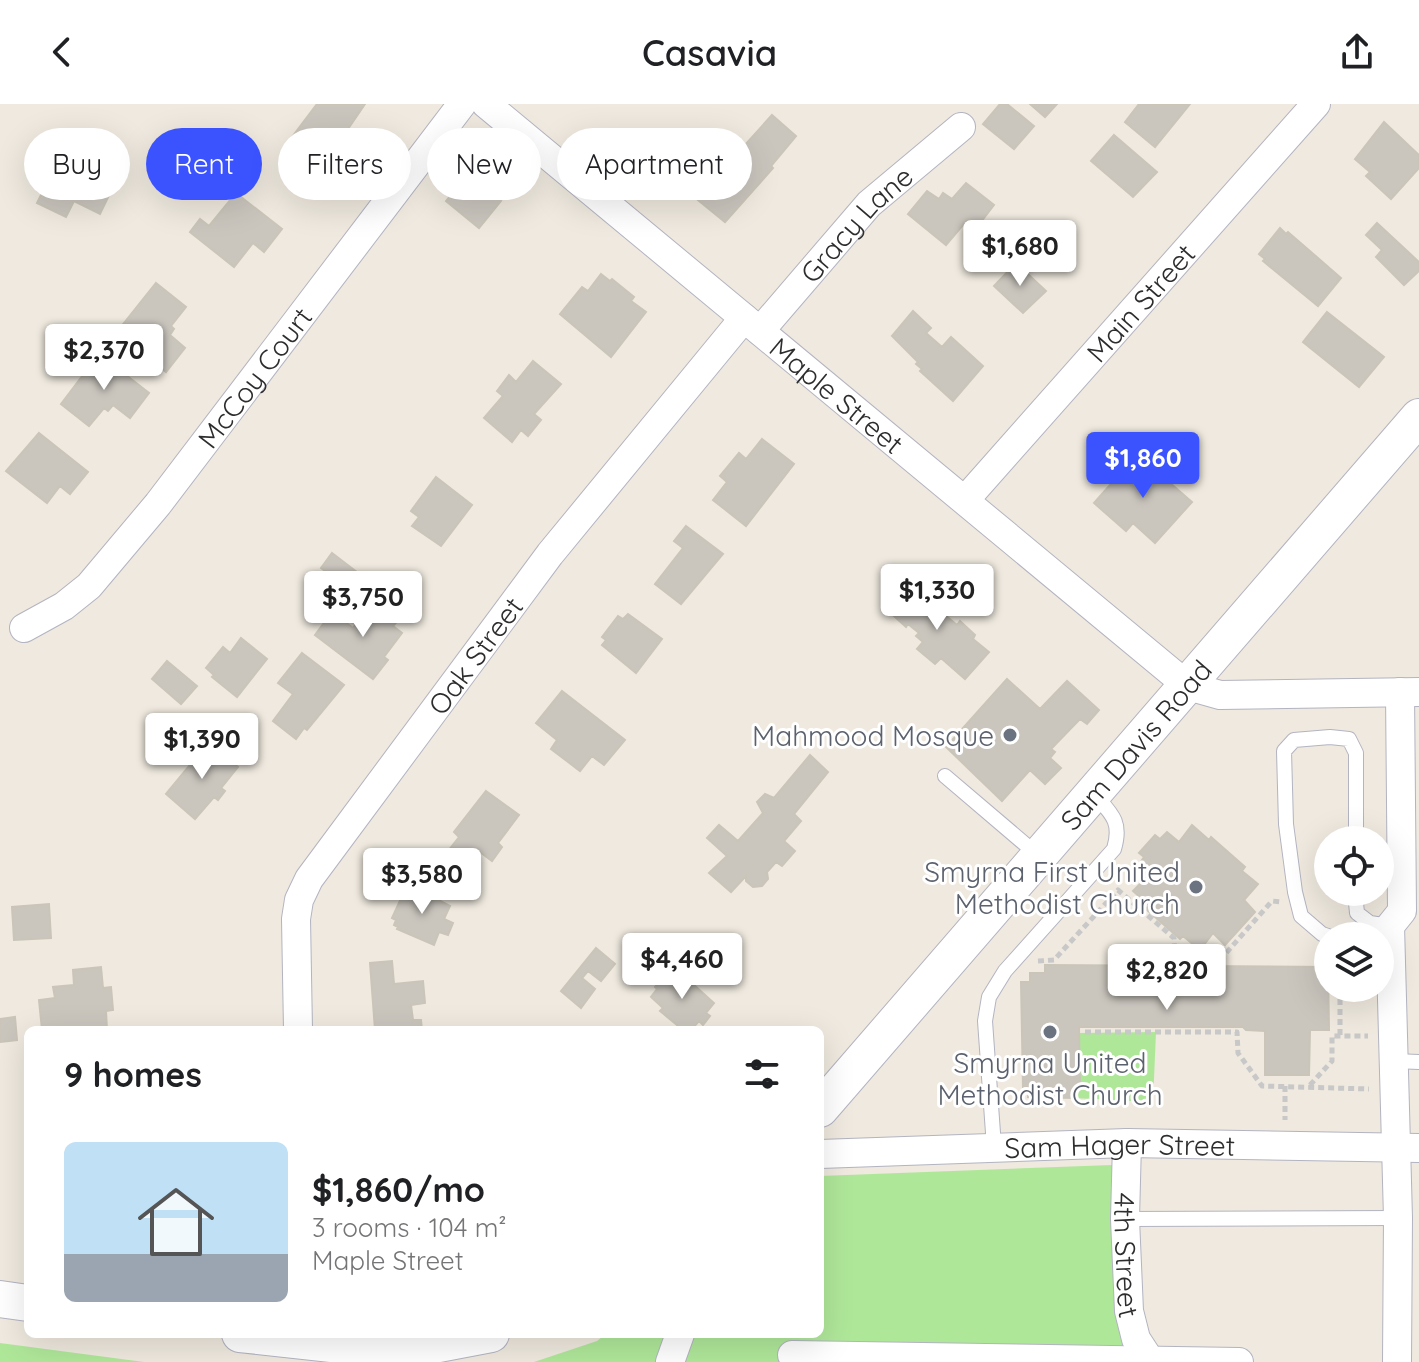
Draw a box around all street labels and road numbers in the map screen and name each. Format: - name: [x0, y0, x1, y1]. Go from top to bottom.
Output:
- street label: Gracy Lane: [792, 158, 919, 290]
- street label: Main Street: [1078, 236, 1202, 369]
- street label: McCoy Court: [190, 300, 319, 455]
- street label: Maple Street: [763, 329, 911, 461]
- street label: Oak Street: [420, 590, 530, 721]
- street label: Sam Davis Road: [1052, 652, 1219, 837]
- street label: Sam Hager Street: [1004, 1125, 1236, 1165]
- street label: 4th Street: [1107, 1192, 1147, 1321]

